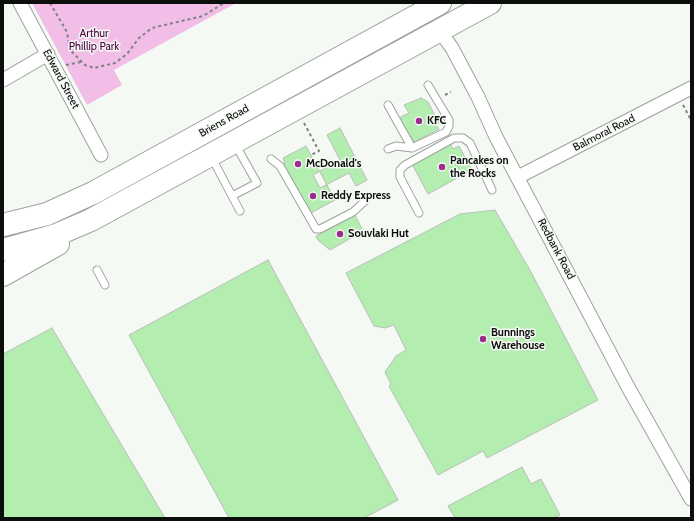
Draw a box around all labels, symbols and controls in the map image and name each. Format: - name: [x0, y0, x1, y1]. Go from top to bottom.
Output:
- park label: Arthur Phillip Park: [69, 27, 119, 53]
- street label: Edward Street: [40, 47, 82, 111]
- street label: Briens Road: [197, 102, 251, 140]
- street label: Balmoral Road: [571, 112, 637, 154]
- place label: KFC: [427, 114, 446, 128]
- marker: KFC: [414, 116, 424, 126]
- place label: Pancakes on the Rocks: [450, 154, 509, 180]
- place label: McDonald's: [306, 157, 361, 171]
- marker: McDonald's: [293, 159, 303, 169]
- marker: Pancakes on the Rocks: [437, 162, 447, 172]
- place label: Reddy Express: [321, 189, 391, 203]
- marker: Reddy Express: [308, 191, 318, 201]
- street label: Redbank Road: [534, 216, 578, 282]
- place label: Souvlaki Hut: [348, 227, 409, 241]
- marker: Souvlaki Hut: [335, 229, 345, 239]
- place label: Bunnings Warehouse: [491, 326, 545, 352]
- marker: Bunnings Warehouse: [478, 334, 488, 344]

